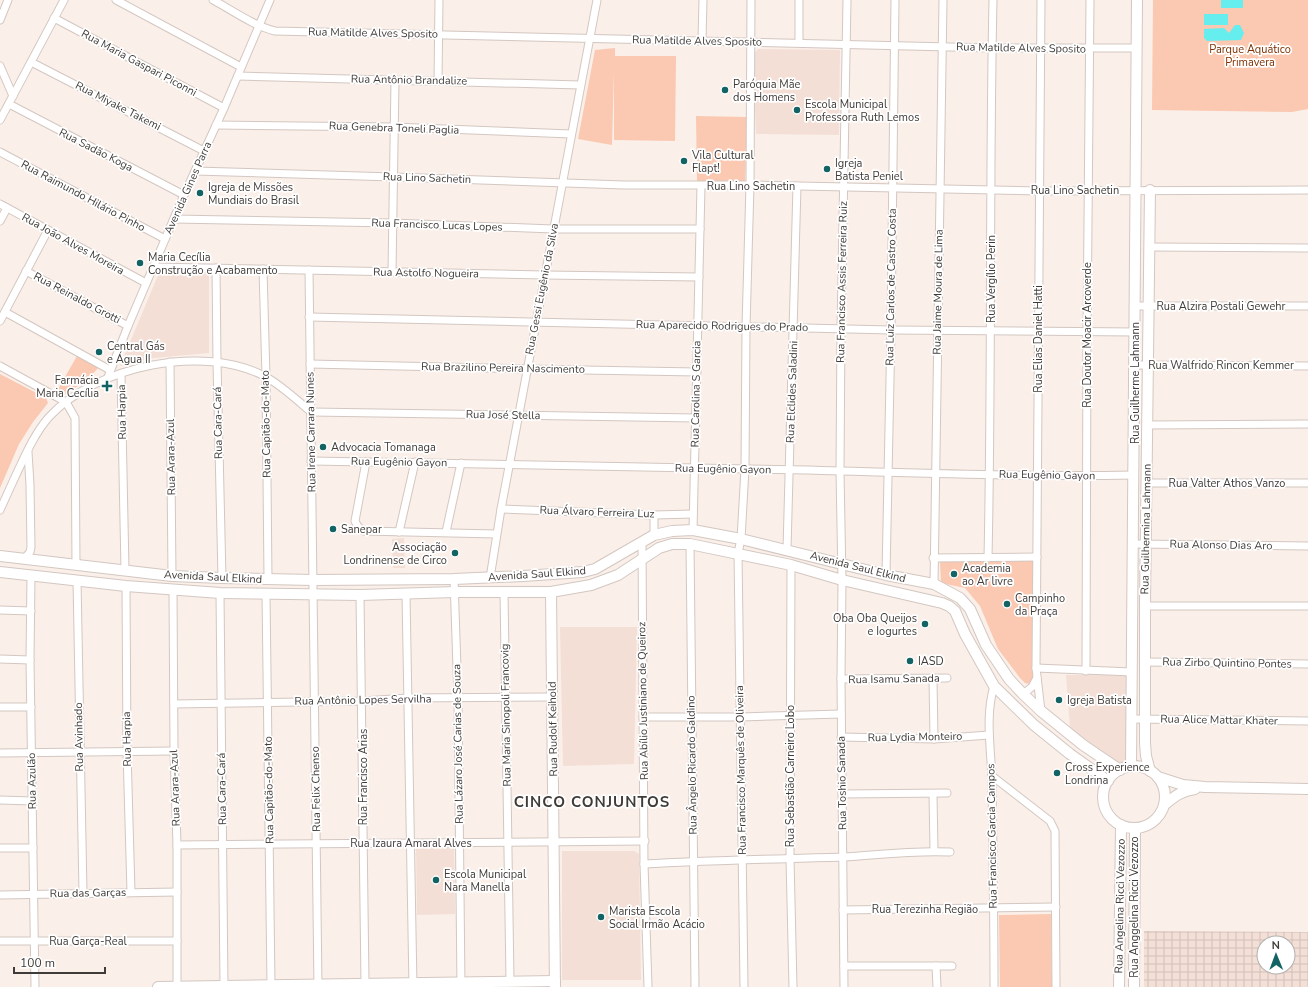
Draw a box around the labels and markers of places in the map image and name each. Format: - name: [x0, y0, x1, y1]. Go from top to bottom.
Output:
- place label: Paróquia Mãe dos Homens: [733, 77, 801, 105]
- marker: Paróquia Mãe dos Homens: [720, 85, 730, 95]
- place label: Escola Municipal Professora Ruth Lemos: [805, 97, 919, 125]
- marker: Escola Municipal Professora Ruth Lemos: [792, 105, 802, 115]
- place label: Vila Cultural Flapt!: [691, 148, 754, 176]
- marker: Vila Cultural Flapt!: [679, 156, 689, 166]
- place label: Igreja Batista Peniel: [835, 156, 904, 184]
- marker: Igreja Batista Peniel: [822, 164, 832, 174]
- place label: Igreja de Missões Mundiais do Brasil: [208, 180, 300, 208]
- marker: Igreja de Missões Mundiais do Brasil: [195, 188, 205, 198]
- place label: Maria Cecília Construção e Acabamento: [148, 250, 278, 278]
- marker: Maria Cecília Construção e Acabamento: [135, 258, 145, 268]
- place label: Central Gás e Água II: [107, 339, 165, 367]
- marker: Central Gás e Água II: [94, 347, 104, 357]
- place label: Farmácia Maria Cecília: [36, 373, 99, 401]
- marker: Farmácia Maria Cecília: [102, 381, 112, 391]
- place label: Advocacia Tomanaga: [331, 440, 436, 455]
- marker: Advocacia Tomanaga: [318, 442, 328, 452]
- place label: Sanepar: [341, 522, 382, 537]
- marker: Sanepar: [328, 524, 338, 534]
- place label: Associação Londrinense de Circo: [343, 540, 447, 568]
- marker: Associação Londrinense de Circo: [450, 548, 460, 558]
- place label: Academia ao Ar livre: [962, 561, 1013, 589]
- marker: Academia ao Ar livre: [949, 569, 959, 579]
- place label: Campinho da Praça: [1015, 591, 1065, 619]
- marker: Campinho da Praça: [1002, 599, 1012, 609]
- place label: Oba Oba Queijos e Iogurtes: [833, 611, 917, 639]
- marker: Oba Oba Queijos e Iogurtes: [920, 619, 930, 629]
- place label: IASD: [918, 654, 944, 669]
- marker: IASD: [905, 656, 915, 666]
- place label: Igreja Batista: [1067, 693, 1132, 708]
- marker: Igreja Batista: [1054, 695, 1064, 705]
- place label: Cross Experience Londrina: [1065, 760, 1150, 788]
- marker: Cross Experience Londrina: [1052, 768, 1062, 778]
- place label: Escola Municipal Nara Manella: [444, 867, 527, 895]
- marker: Escola Municipal Nara Manella: [431, 875, 441, 885]
- place label: Marista Escola Social Irmão Acácio: [609, 904, 705, 932]
- marker: Marista Escola Social Irmão Acácio: [596, 912, 606, 922]

